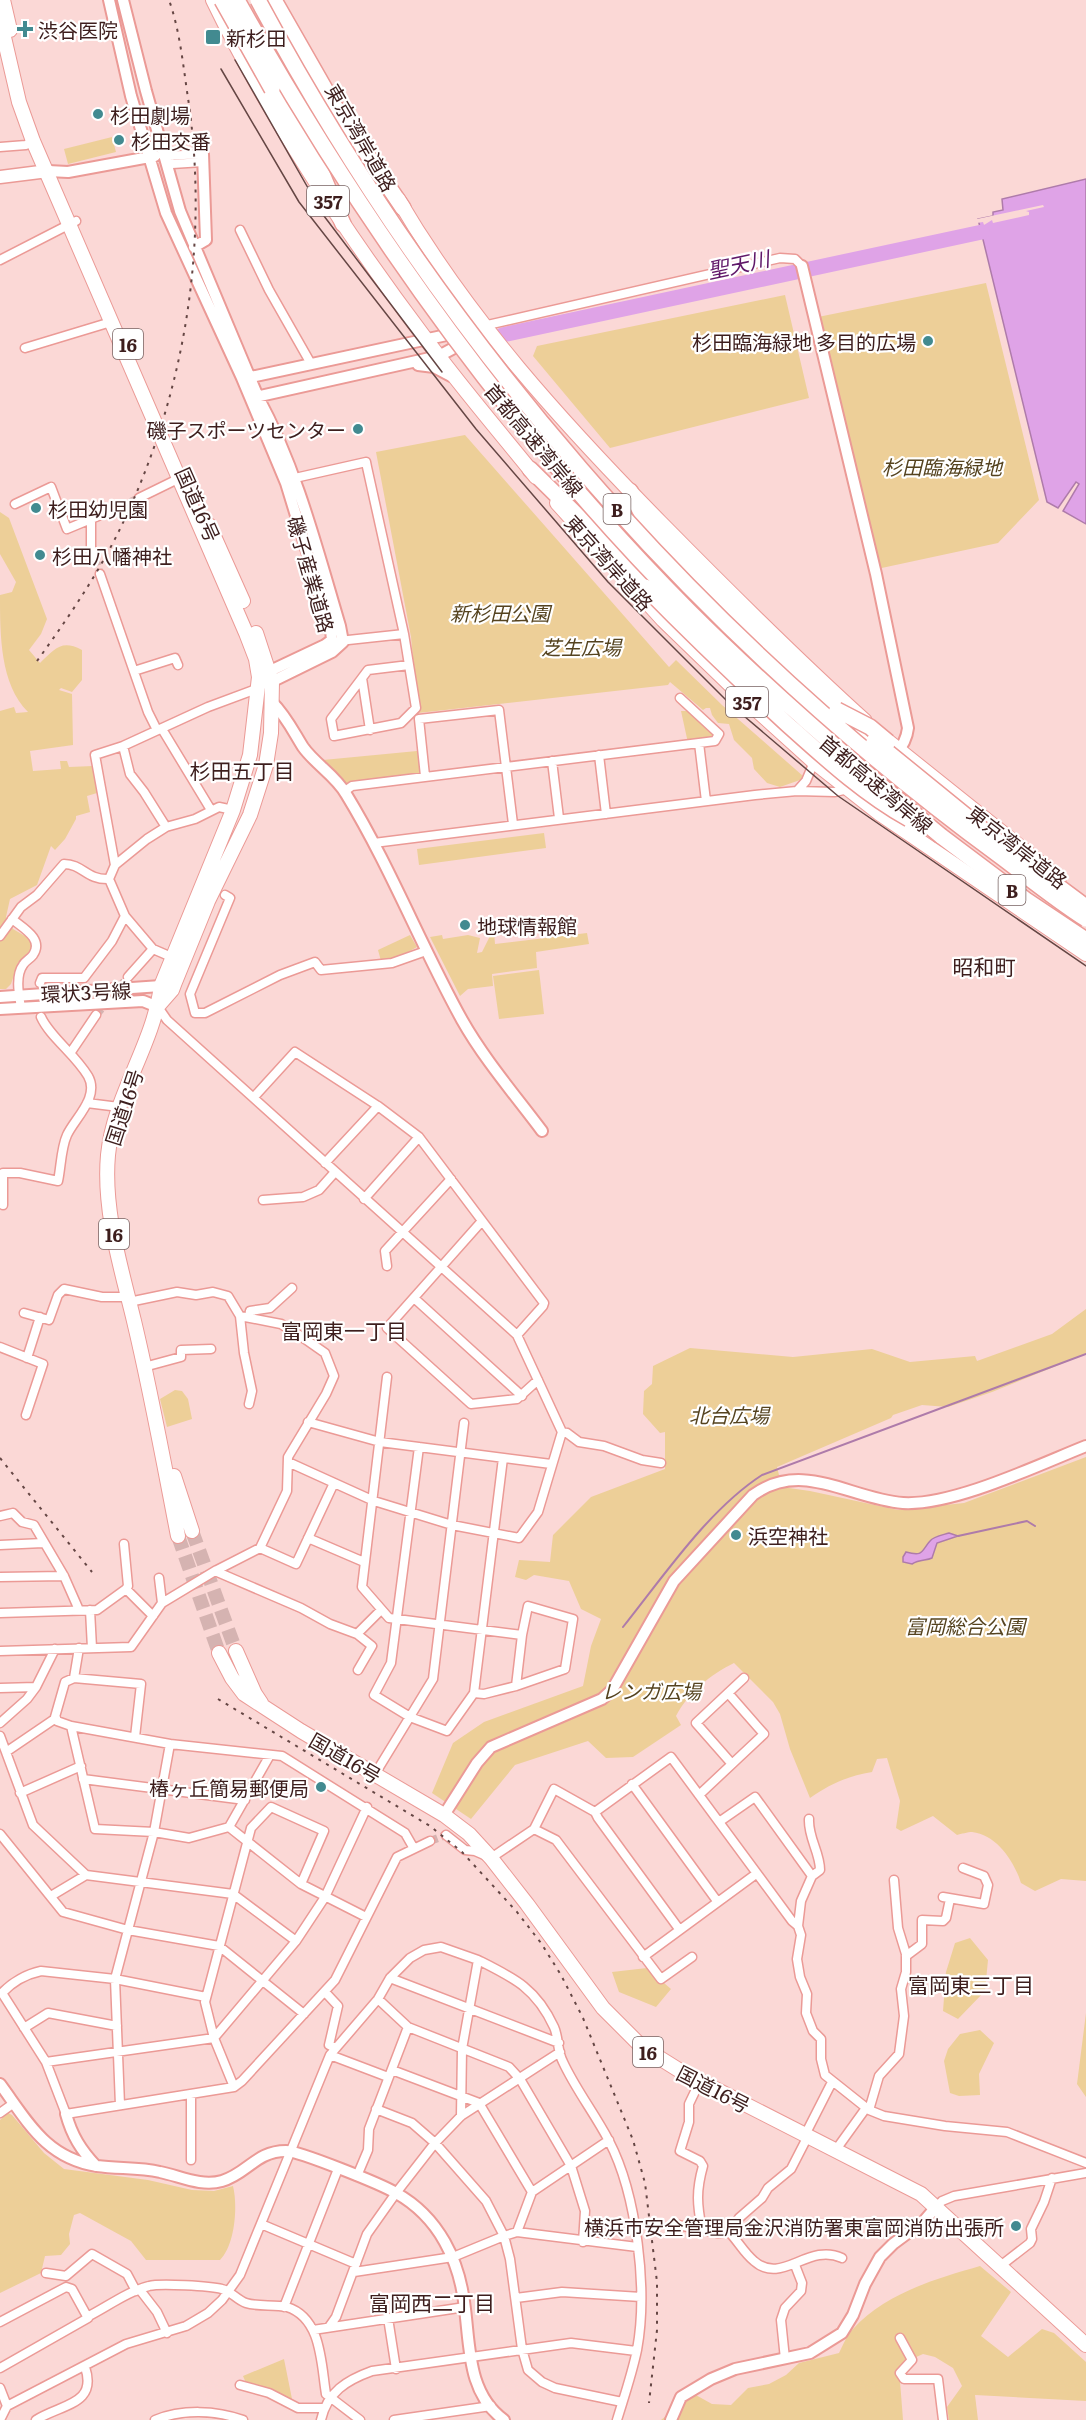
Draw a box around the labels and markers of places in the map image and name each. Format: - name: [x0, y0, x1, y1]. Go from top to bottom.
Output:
- place label: 渋谷医院: [38, 14, 118, 44]
- marker: 渋谷医院: [16, 20, 34, 38]
- place label: 新杉田: [226, 22, 286, 52]
- marker: 新杉田: [204, 28, 222, 46]
- place label: 杉田劇場: [110, 99, 190, 129]
- marker: 杉田劇場: [91, 107, 105, 121]
- place label: 杉田交番: [131, 125, 211, 155]
- marker: 杉田交番: [112, 133, 126, 147]
- place label: 杉田臨海緑地 多目的広場: [692, 326, 916, 356]
- marker: 杉田臨海緑地 多目的広場: [921, 334, 935, 348]
- place label: 磯子スポーツセンター: [146, 414, 346, 444]
- marker: 磯子スポーツセンター: [351, 422, 365, 436]
- place label: 杉田幼児園: [48, 493, 148, 523]
- marker: 杉田幼児園: [29, 501, 43, 515]
- place label: 杉田八幡神社: [52, 540, 172, 570]
- marker: 杉田八幡神社: [33, 548, 47, 562]
- place label: 地球情報館: [477, 910, 577, 940]
- marker: 地球情報館: [458, 918, 472, 932]
- place label: 浜空神社: [748, 1520, 828, 1550]
- marker: 浜空神社: [729, 1528, 743, 1542]
- place label: 椿ヶ丘簡易郵便局: [149, 1772, 309, 1802]
- marker: 椿ヶ丘簡易郵便局: [314, 1780, 328, 1794]
- place label: 横浜市安全管理局金沢消防署東富岡消防出張所: [584, 2211, 1004, 2241]
- marker: 横浜市安全管理局金沢消防署東富岡消防出張所: [1009, 2219, 1023, 2233]

